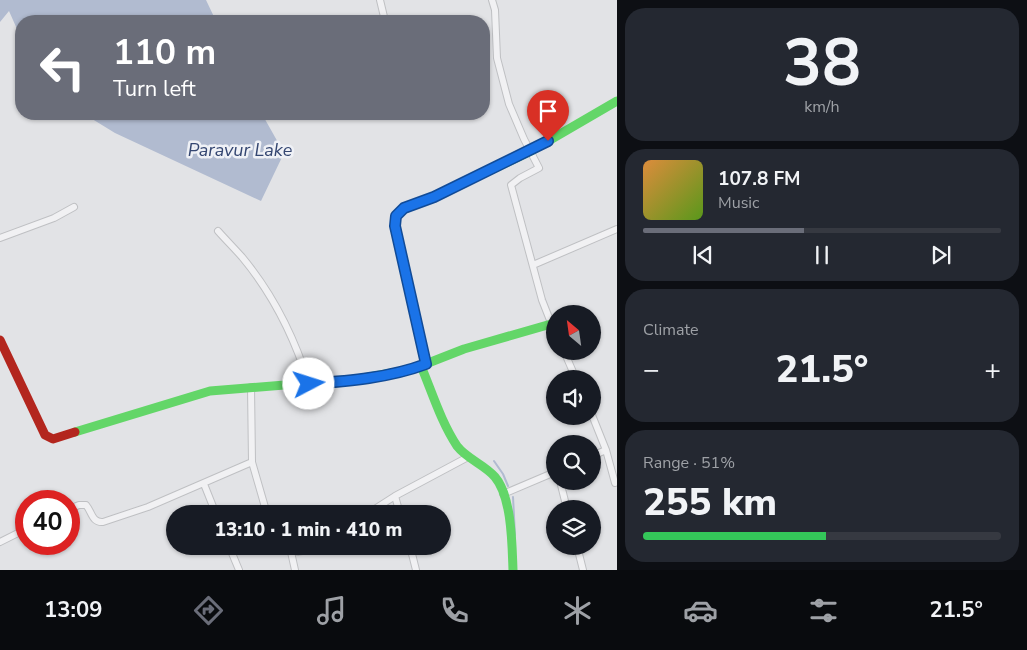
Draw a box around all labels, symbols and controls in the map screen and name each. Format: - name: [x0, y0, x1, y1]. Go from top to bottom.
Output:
- text: 38: [783, 19, 861, 108]
- text: 110 m: [113, 29, 216, 76]
- icon: left: [30, 35, 95, 100]
- text: Turn left: [113, 74, 196, 104]
- pin: [527, 90, 569, 141]
- text: km/h: [804, 96, 840, 118]
- icon: arrive: [534, 97, 562, 125]
- water label: Paravur Lake: [188, 138, 293, 162]
- text: 107.8 FM: [718, 166, 801, 192]
- text: Music: [718, 192, 759, 214]
- icon: previous: [689, 241, 717, 269]
- icon: pause: [808, 241, 836, 269]
- icon: next: [927, 241, 955, 269]
- north arrow: [546, 305, 601, 360]
- map controls: [546, 305, 601, 555]
- text: Climate: [643, 319, 698, 341]
- text: 21.5°: [776, 344, 868, 395]
- text: −: [643, 351, 660, 389]
- text: +: [984, 351, 1001, 389]
- position arrow: [282, 357, 334, 409]
- button: sound: [546, 370, 601, 425]
- button: search: [546, 435, 601, 490]
- text: Range · 51%: [643, 452, 735, 474]
- text: 255 km: [643, 477, 777, 528]
- speed limit sign: 40: [15, 490, 80, 555]
- button: layers: [546, 500, 601, 555]
- text: 13:10 · 1 min · 410 m: [215, 517, 402, 543]
- icon: directions: [191, 593, 226, 628]
- icon: music: [314, 593, 349, 628]
- icon: phone: [437, 593, 472, 628]
- icon: climate: [560, 593, 595, 628]
- icon: car: [683, 593, 718, 628]
- icon: filters: [806, 593, 841, 628]
- text: 13:09: [44, 595, 102, 625]
- text: 21.5°: [929, 595, 983, 625]

